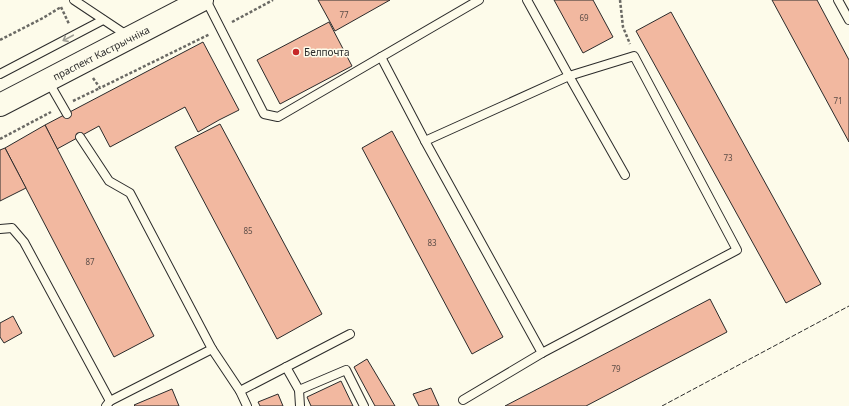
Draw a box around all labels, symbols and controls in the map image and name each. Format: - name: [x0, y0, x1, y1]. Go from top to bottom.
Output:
- house number: 77: [339, 9, 349, 20]
- house number: 69: [579, 12, 589, 23]
- street label: праспект Кастрычніка: [50, 22, 152, 84]
- one-way arrow: [62, 34, 74, 42]
- place label: Белпочта: [304, 45, 350, 59]
- marker: Белпочта: [291, 47, 301, 57]
- house number: 71: [833, 95, 843, 106]
- house number: 73: [723, 152, 733, 163]
- house number: 85: [243, 225, 253, 236]
- house number: 83: [427, 237, 437, 248]
- house number: 87: [85, 256, 95, 267]
- house number: 79: [611, 363, 621, 374]

